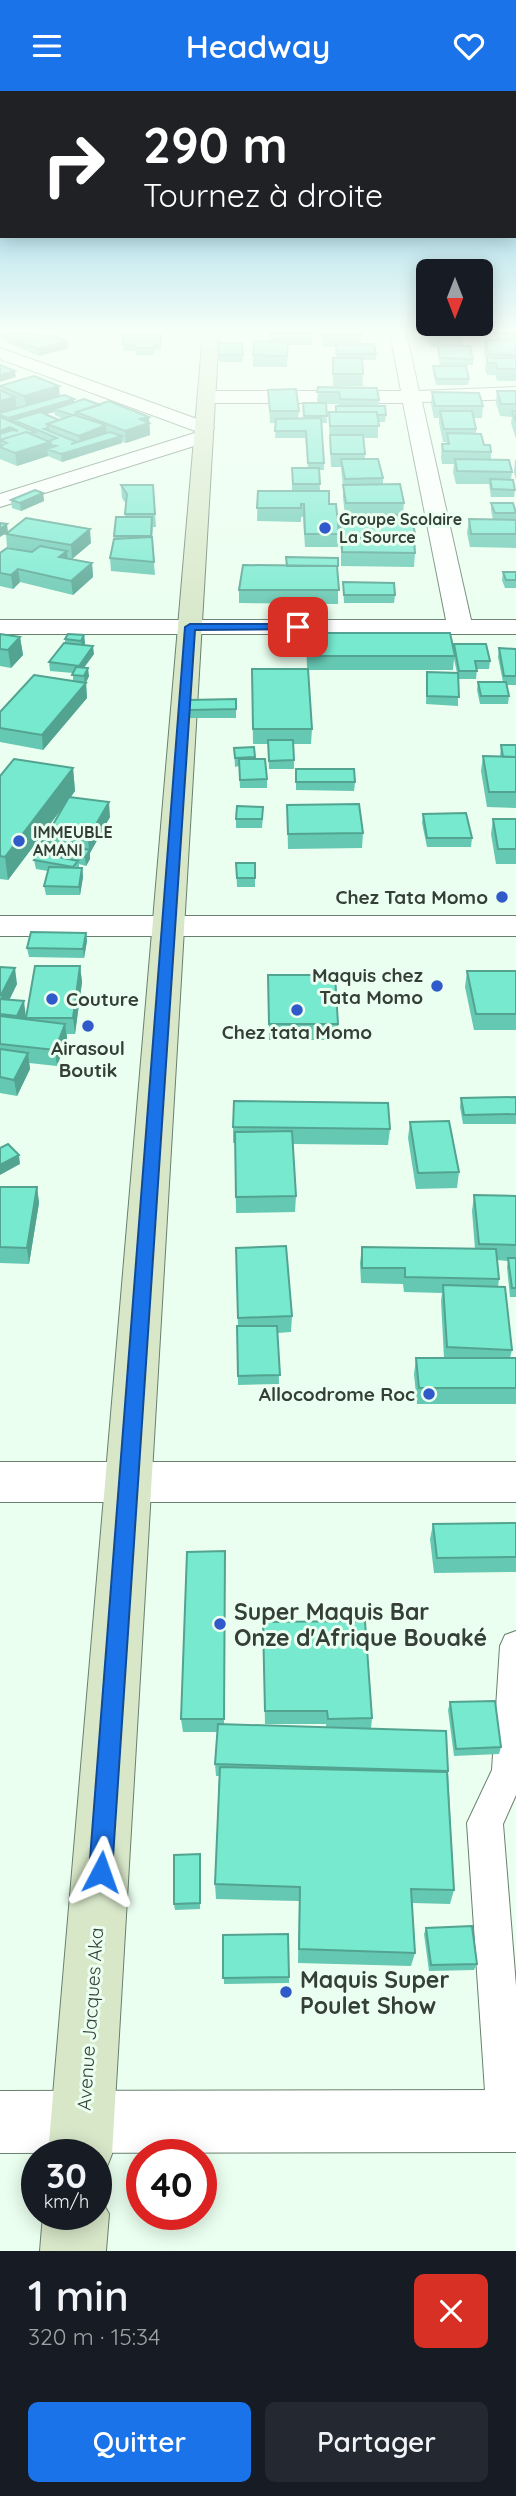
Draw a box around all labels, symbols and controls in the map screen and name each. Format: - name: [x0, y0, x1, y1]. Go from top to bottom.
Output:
- text: Headway: [186, 26, 330, 66]
- icon: menu: [28, 27, 66, 65]
- icon: heart: [450, 27, 488, 65]
- text: 290 m: [143, 114, 288, 175]
- icon: right: [28, 119, 119, 210]
- text: Tournez à droite: [143, 175, 383, 215]
- north arrow: [416, 259, 494, 336]
- map controls: [416, 259, 493, 336]
- place label: Groupe Scolaire La Source: [339, 509, 462, 547]
- marker: Groupe Scolaire La Source: [317, 520, 333, 536]
- pin: [268, 597, 328, 657]
- icon: arrive: [279, 608, 317, 646]
- place label: IMMEUBLE AMANI: [33, 822, 113, 860]
- marker: IMMEUBLE AMANI: [11, 833, 27, 849]
- place label: Chez Tata Momo: [335, 885, 488, 909]
- marker: Chez Tata Momo: [494, 889, 510, 905]
- place label: Maquis chez Tata Momo: [312, 963, 423, 1009]
- marker: Maquis chez Tata Momo: [429, 978, 445, 994]
- place label: Couture: [66, 987, 139, 1011]
- marker: Couture: [44, 991, 60, 1007]
- marker: Chez tata Momo: [289, 1002, 305, 1018]
- marker: Airasoul Boutik: [80, 1018, 96, 1034]
- place label: Chez tata Momo: [222, 1020, 372, 1044]
- place label: Airasoul Boutik: [51, 1036, 125, 1082]
- place label: Allocodrome Roc: [259, 1382, 415, 1406]
- marker: Allocodrome Roc: [421, 1386, 437, 1402]
- place label: Super Maquis Bar Onze d'Afrique Bouaké: [234, 1597, 487, 1652]
- marker: Super Maquis Bar Onze d'Afrique Bouaké: [212, 1616, 228, 1632]
- position arrow: [64, 1835, 138, 1909]
- street label: Avenue Jacques Aka: [72, 1927, 108, 2111]
- place label: Maquis Super Poulet Show: [300, 1965, 449, 2020]
- marker: Maquis Super Poulet Show: [278, 1984, 294, 2000]
- speed limit sign: 40: [126, 2139, 217, 2230]
- text: 30: [46, 2153, 87, 2197]
- text: km/h: [44, 2190, 89, 2213]
- text: 1 min: [28, 2269, 129, 2322]
- button: close: [414, 2274, 488, 2348]
- text: 320 m · 15:34: [28, 2322, 160, 2351]
- button: Quitter: [28, 2402, 251, 2482]
- button: Partager: [265, 2402, 488, 2482]

